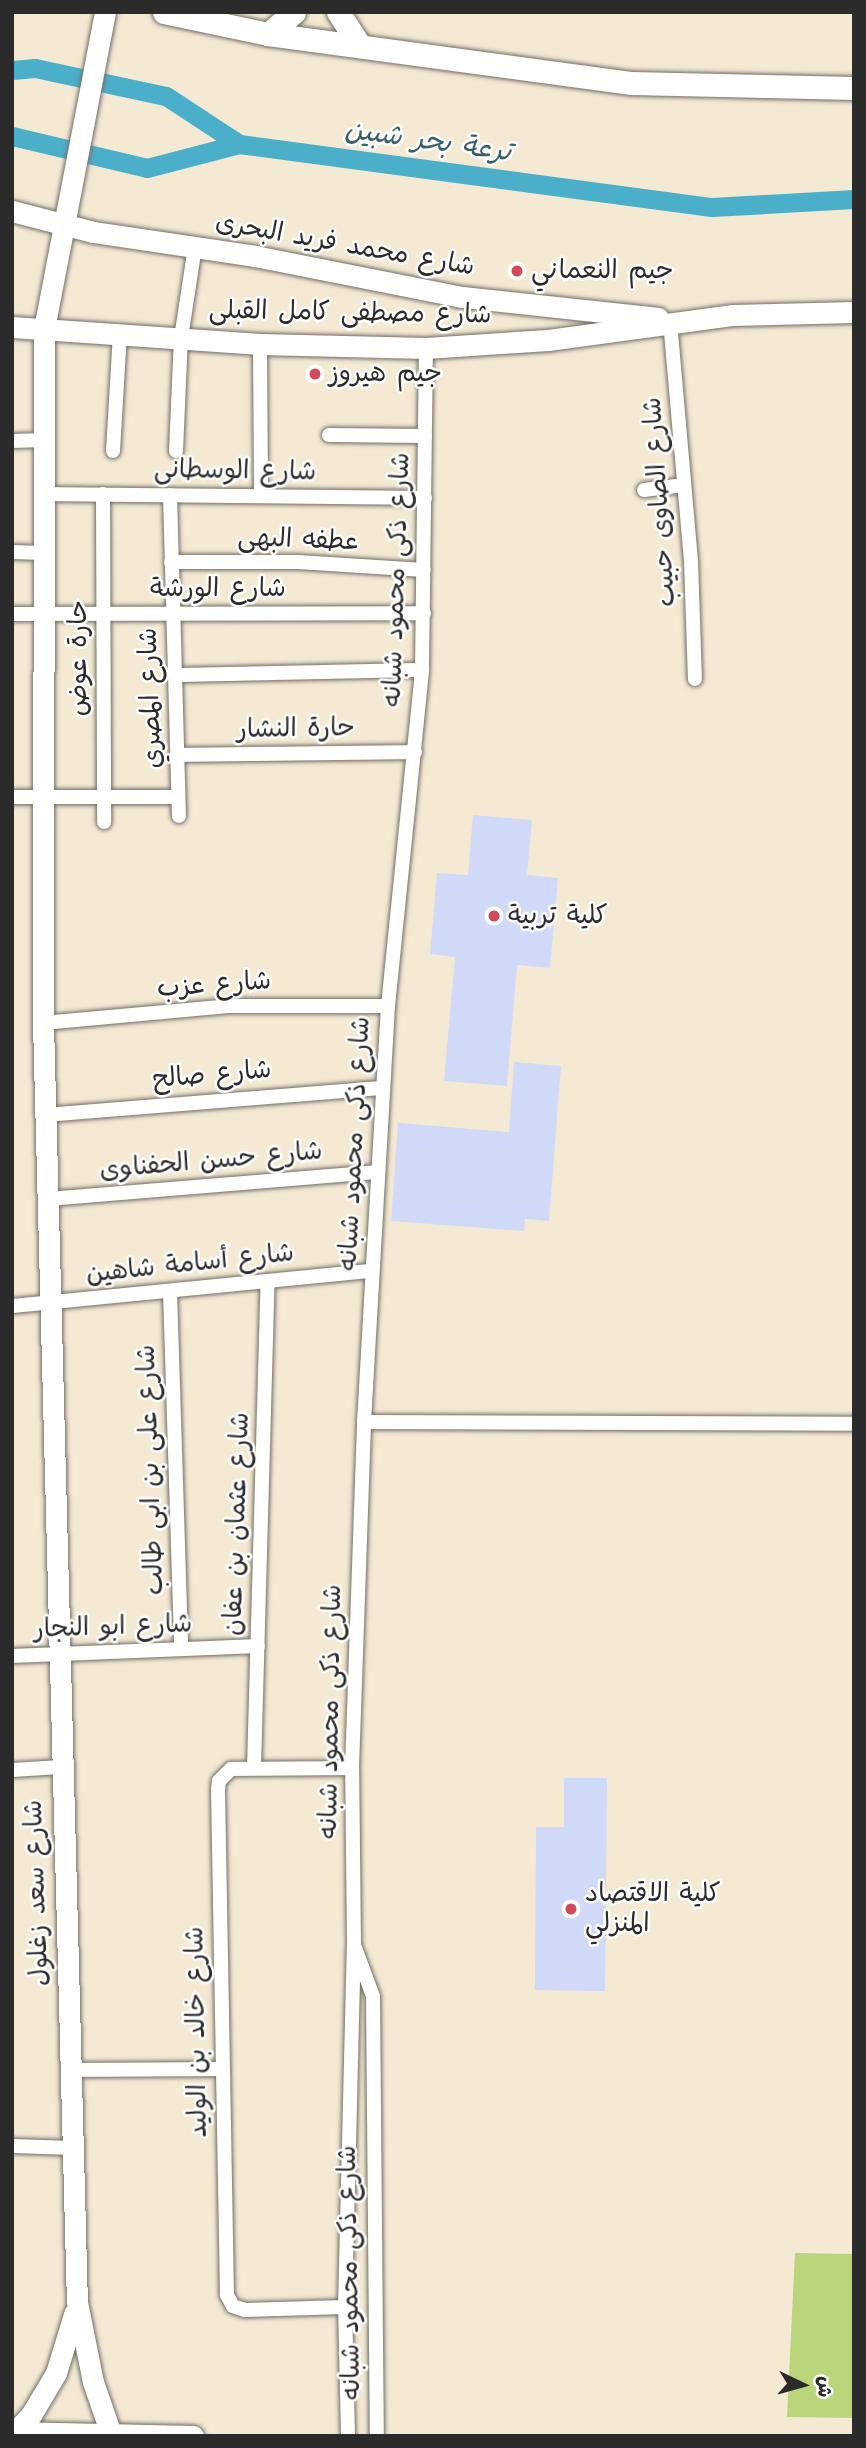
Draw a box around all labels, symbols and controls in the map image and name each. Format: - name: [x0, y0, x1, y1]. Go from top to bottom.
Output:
- water label: ترعة بحر شبين: [343, 113, 513, 169]
- street label: شارع محمد فريد البحرى: [213, 207, 477, 283]
- place label: جيم النعماني: [531, 255, 674, 287]
- marker: جيم النعماني: [509, 263, 525, 279]
- street label: شارع مصطفى كامل القبلى: [208, 295, 492, 331]
- place label: جيم هيروز: [329, 358, 442, 390]
- marker: جيم هيروز: [307, 366, 323, 382]
- street label: شارع الصاوى حبيب: [637, 396, 683, 608]
- street label: شارع ذكى محمود شبانه: [377, 452, 417, 708]
- street label: شارع الوسطانى: [154, 454, 316, 488]
- street label: عطفه البهى: [237, 522, 359, 558]
- street label: شارع الورشة: [150, 573, 286, 605]
- street label: حارة عوض: [63, 600, 95, 716]
- street label: شارع المصري: [133, 627, 169, 769]
- street label: حارة النشار: [237, 712, 355, 746]
- place label: كلية تربية: [508, 900, 608, 932]
- marker: كلية تربية: [486, 908, 502, 924]
- street label: شارع عزب: [156, 965, 272, 1005]
- street label: شارع ذكى محمود شبانه: [333, 1016, 377, 1272]
- street label: شارع صالح: [151, 1054, 273, 1096]
- street label: شارع حسن الحفناوى: [98, 1136, 324, 1186]
- street label: شارع أسامة شاهين: [85, 1238, 295, 1290]
- street label: شارع على بن ابى طالب: [131, 1344, 171, 1596]
- street label: شارع عثمان بن عفان: [218, 1412, 256, 1636]
- street label: شارع ذكى محمود شبانه: [313, 1584, 349, 1840]
- street label: شارع ابو النجار: [33, 1609, 193, 1645]
- street label: شارع سعد زغلول: [18, 1799, 56, 1987]
- place label: كلية الاقتصاد المنزلي: [585, 1878, 721, 1940]
- marker: كلية الاقتصاد المنزلي: [563, 1901, 579, 1917]
- street label: شارع خالد بن الوليد: [180, 1926, 214, 2138]
- street label: شارع ذكى محمود شبانه: [332, 2145, 368, 2401]
- north arrow: [768, 2350, 838, 2420]
- text: ش: [810, 2375, 839, 2398]

